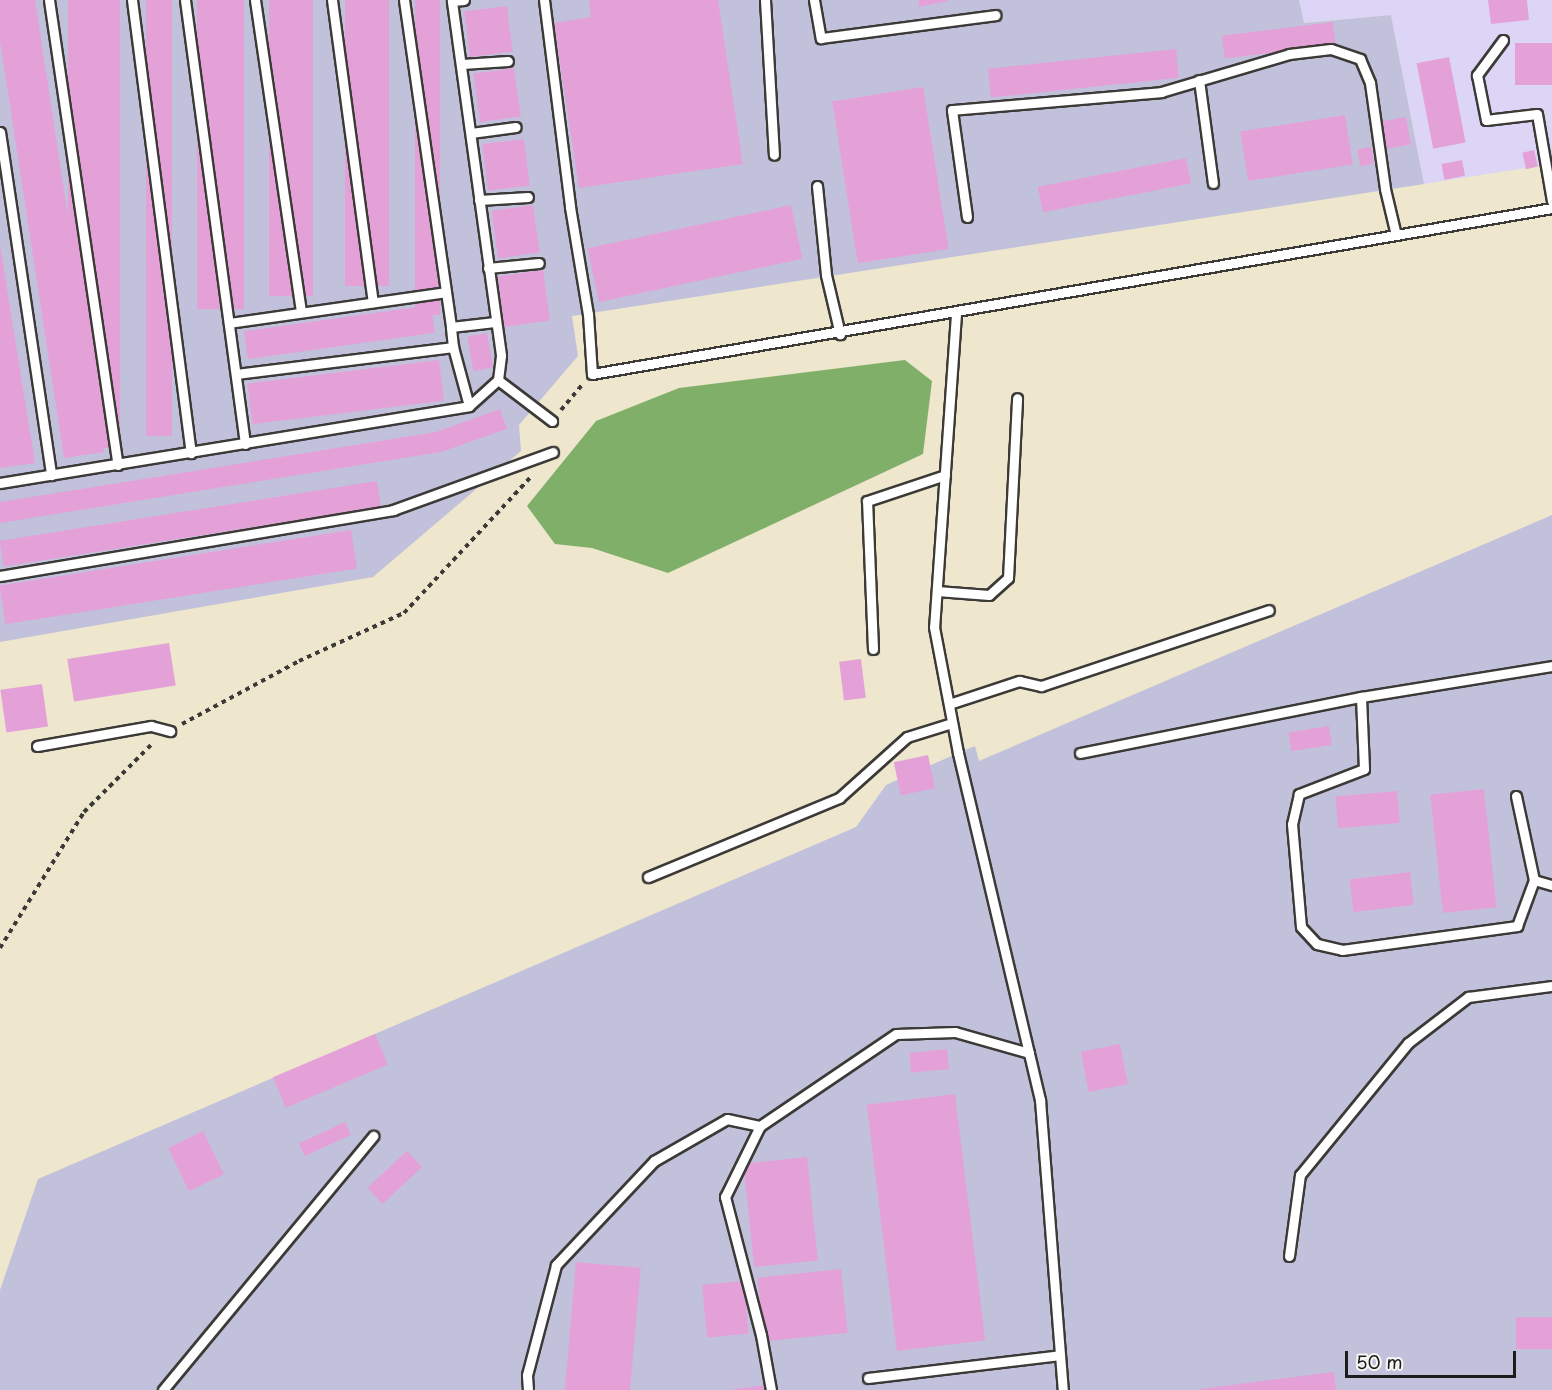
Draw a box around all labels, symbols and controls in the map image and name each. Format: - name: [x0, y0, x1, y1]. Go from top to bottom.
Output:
- scale bar: [1348, 1339, 1519, 1377]
- text: 50 m: [1356, 1348, 1403, 1375]

